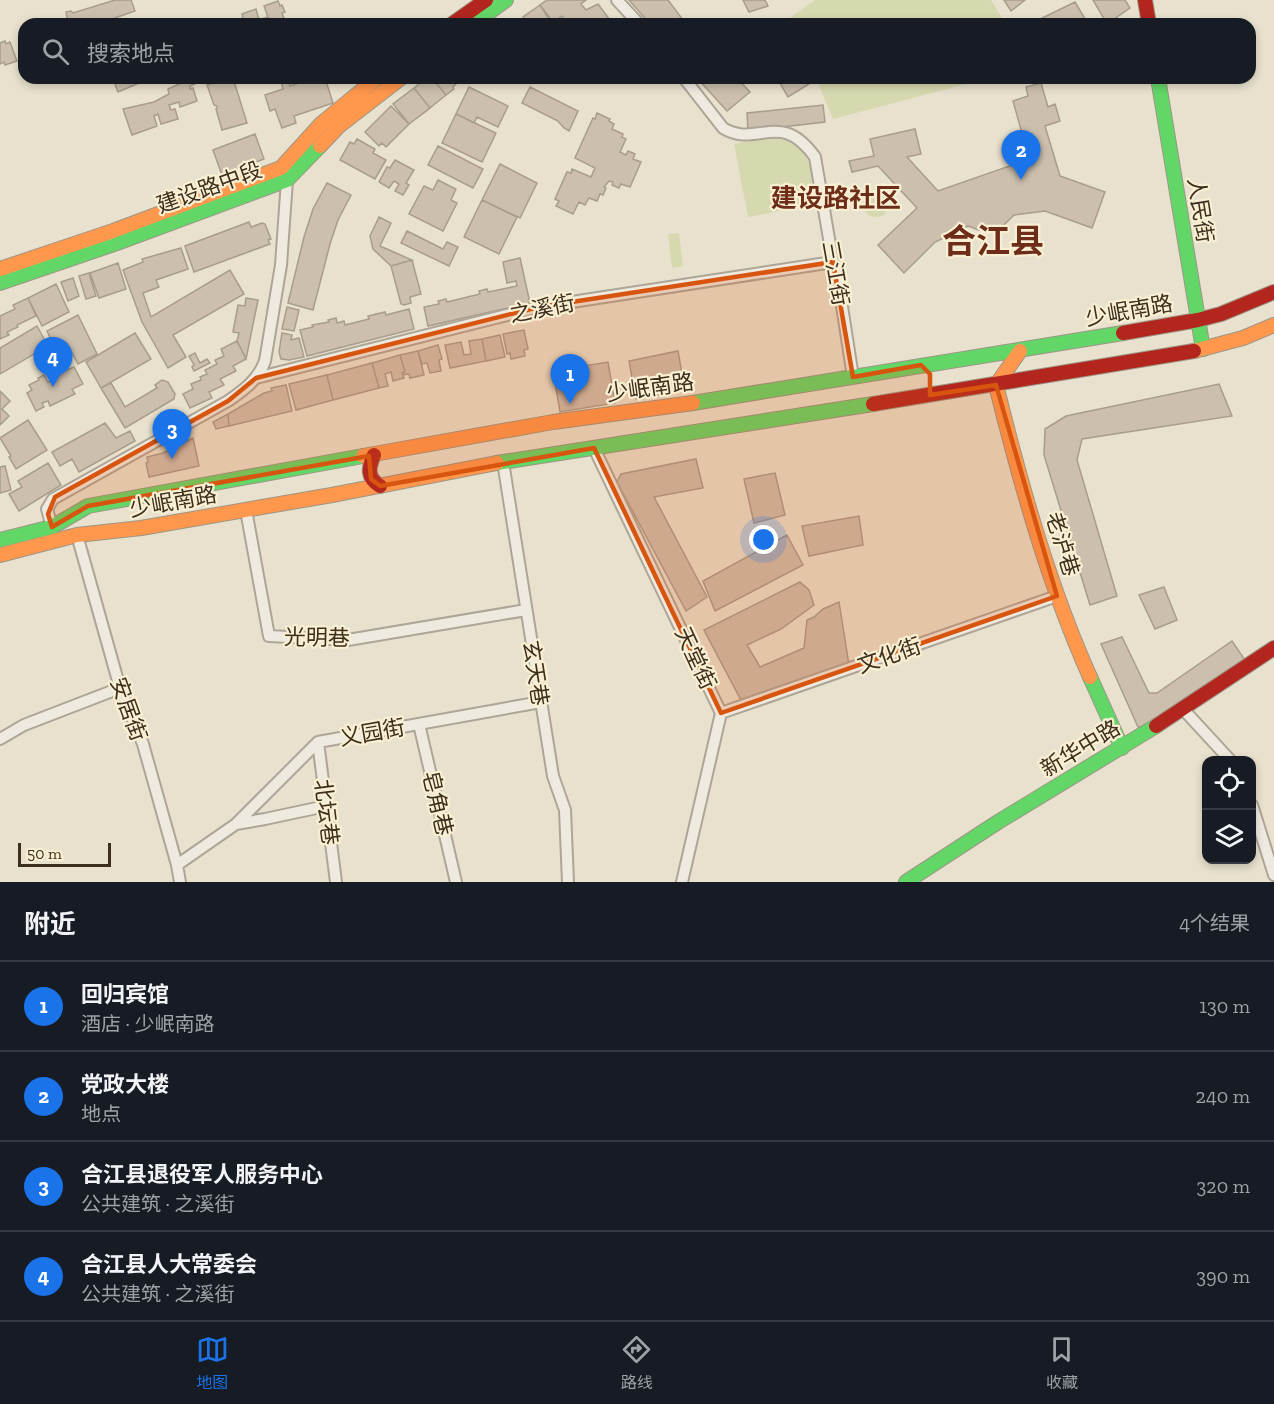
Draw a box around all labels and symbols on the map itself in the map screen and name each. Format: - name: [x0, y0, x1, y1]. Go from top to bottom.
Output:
- pin: 2: [1002, 130, 1040, 180]
- street label: 建设路中段: [153, 156, 265, 219]
- street label: 人民街: [1182, 175, 1219, 245]
- district label: 建设路社区: [771, 182, 901, 214]
- district label: 合江县: [942, 221, 1044, 262]
- street label: 三江街: [816, 238, 855, 308]
- street label: 之溪街: [507, 289, 577, 328]
- street label: 少岷南路: [1083, 290, 1175, 331]
- pin: 4: [34, 338, 72, 387]
- pin: 1: [550, 354, 590, 404]
- street label: 少岷南路: [605, 368, 696, 407]
- pin: 3: [152, 410, 192, 459]
- street label: 少岷南路: [127, 481, 219, 522]
- street label: 老泸巷: [1040, 509, 1085, 580]
- your location: [749, 525, 778, 554]
- street label: 光明巷: [284, 623, 350, 652]
- street label: 天堂街: [669, 623, 722, 694]
- street label: 文化街: [854, 632, 925, 679]
- street label: 玄天巷: [517, 638, 554, 708]
- street label: 安居街: [105, 674, 153, 745]
- street label: 义园街: [337, 713, 407, 752]
- street label: 新华中路: [1036, 714, 1125, 783]
- street label: 皂角巷: [417, 768, 458, 838]
- street label: 北坛巷: [309, 778, 344, 846]
- scale bar: [18, 840, 111, 868]

